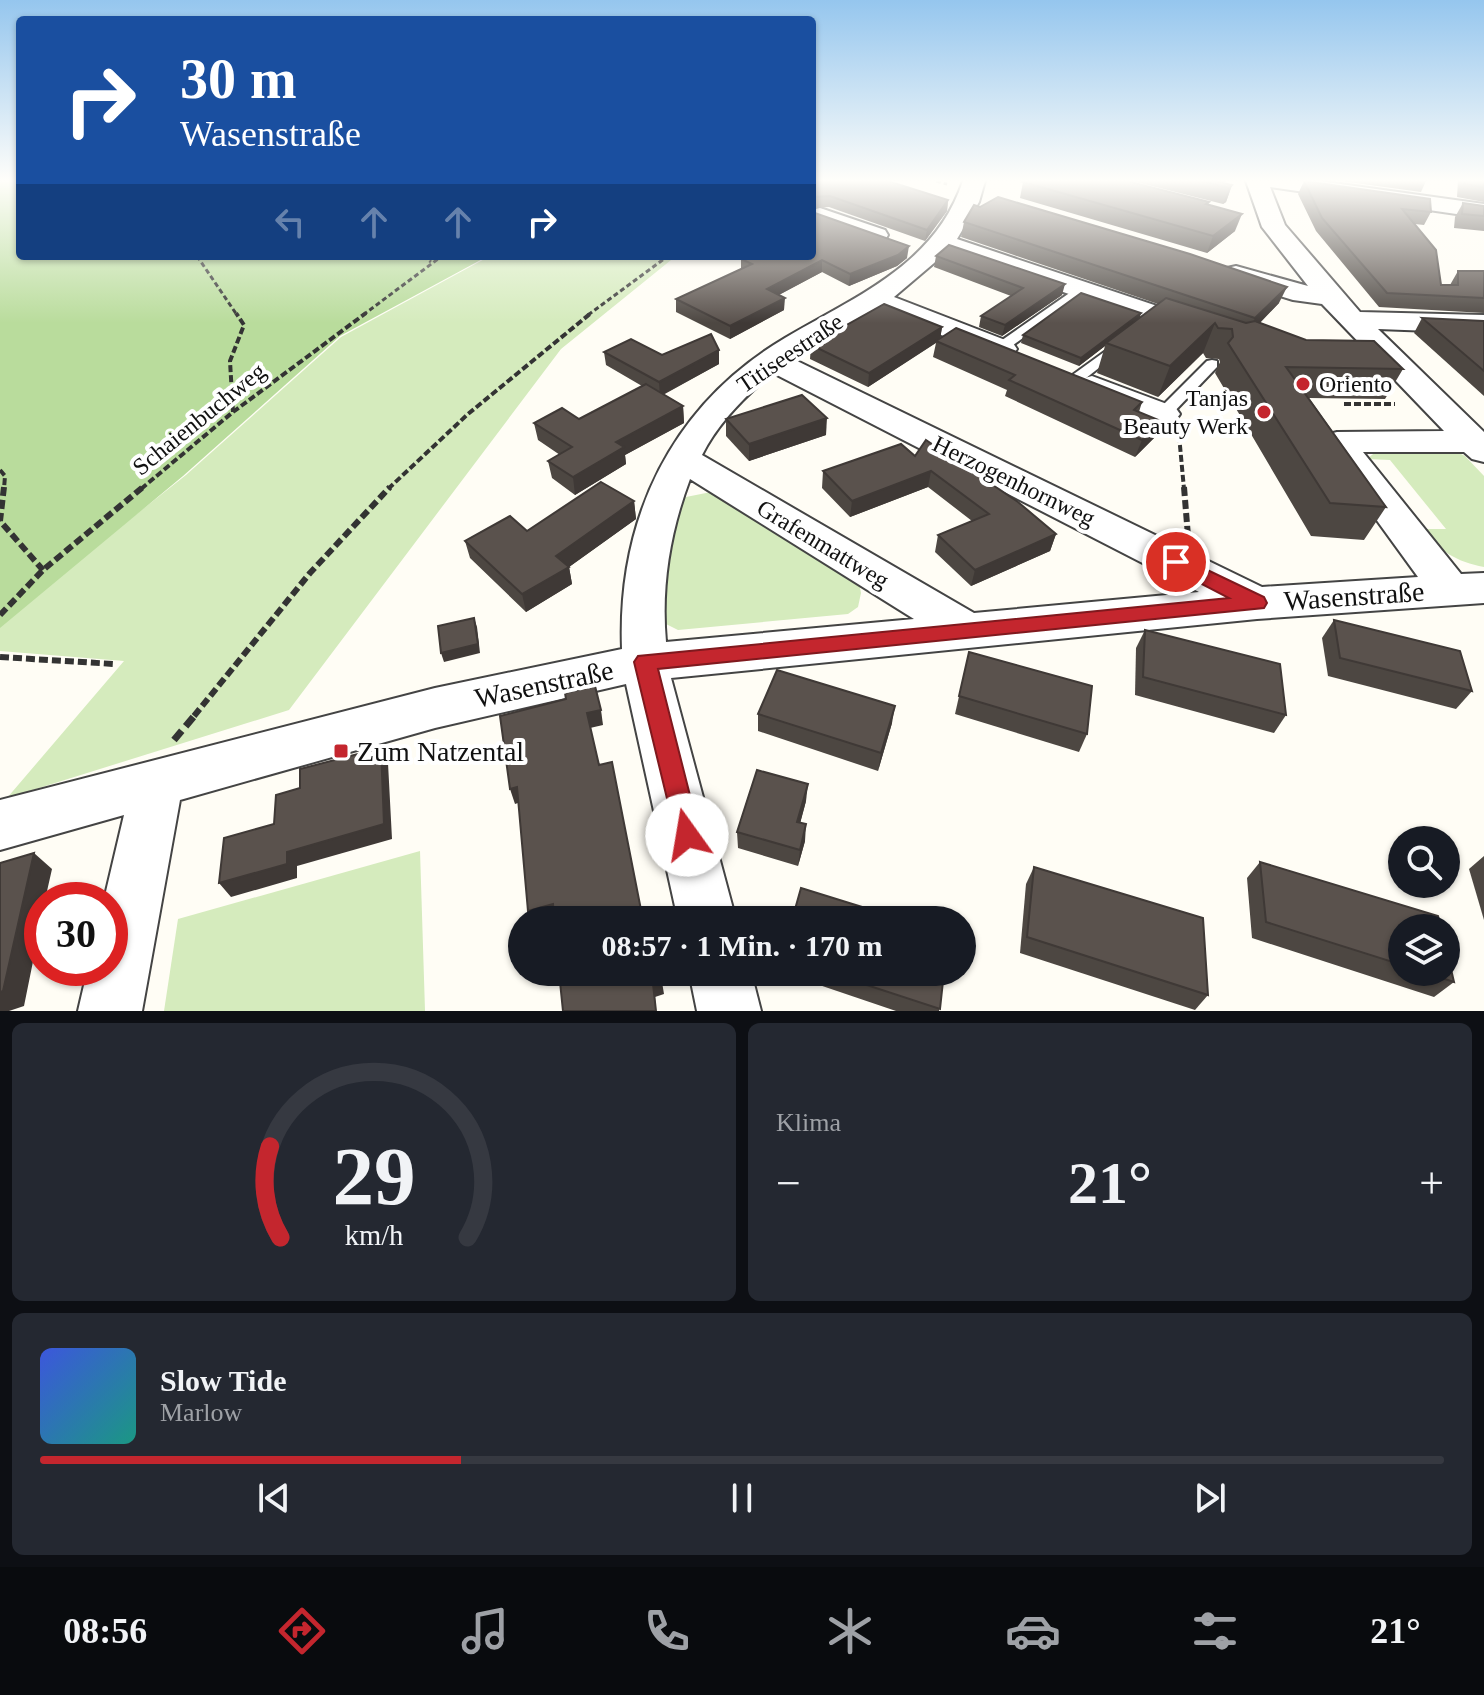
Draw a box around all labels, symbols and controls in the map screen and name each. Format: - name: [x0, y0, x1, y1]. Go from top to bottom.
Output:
- icon: right: [48, 48, 152, 152]
- text: 30 m: [180, 48, 297, 110]
- text: Wasenstraße: [180, 114, 361, 154]
- icon: left: [268, 200, 312, 244]
- icon: ahead: [352, 200, 396, 244]
- icon: ahead: [436, 200, 480, 244]
- icon: right: [520, 200, 564, 244]
- street label: Titiseestraße: [732, 308, 848, 398]
- street label: Schaienbuchweg: [128, 358, 270, 480]
- place label: Oriento: [1319, 371, 1392, 397]
- marker: Oriento: [1294, 375, 1312, 393]
- place label: Tanjas Beauty Werk: [1123, 385, 1248, 439]
- marker: Tanjas Beauty Werk: [1255, 403, 1273, 421]
- street label: Herzogenhornweg: [929, 430, 1099, 532]
- street label: Grafenmattweg: [752, 494, 894, 594]
- pin: [1142, 528, 1210, 596]
- icon: arrive: [1154, 540, 1198, 584]
- street label: Wasenstraße: [1283, 576, 1425, 616]
- street label: Wasenstraße: [472, 654, 616, 714]
- place label: Zum Natzental: [357, 736, 524, 767]
- marker: Zum Natzental: [332, 742, 350, 760]
- position arrow: [645, 793, 729, 877]
- map controls: [1388, 826, 1460, 986]
- button: search: [1388, 826, 1460, 898]
- speed limit sign: 30: [24, 882, 128, 986]
- button: layers: [1388, 914, 1460, 986]
- text: 08:57 · 1 Min. · 170 m: [602, 929, 882, 962]
- text: Klima: [776, 1108, 841, 1137]
- text: 29: [332, 1130, 416, 1222]
- text: 21°: [1068, 1150, 1152, 1216]
- text: −: [776, 1159, 801, 1208]
- text: +: [1419, 1159, 1444, 1208]
- text: km/h: [345, 1220, 403, 1251]
- text: Slow Tide: [160, 1364, 286, 1397]
- text: Marlow: [160, 1398, 242, 1427]
- icon: previous: [252, 1476, 296, 1520]
- icon: pause: [720, 1476, 764, 1520]
- icon: next: [1188, 1476, 1232, 1520]
- icon: directions: [274, 1603, 330, 1659]
- icon: music: [457, 1603, 513, 1659]
- icon: phone: [639, 1603, 695, 1659]
- icon: climate: [822, 1603, 878, 1659]
- icon: car: [1005, 1603, 1061, 1659]
- icon: filters: [1187, 1603, 1243, 1659]
- text: 08:56: [63, 1611, 147, 1651]
- text: 21°: [1370, 1611, 1421, 1651]

